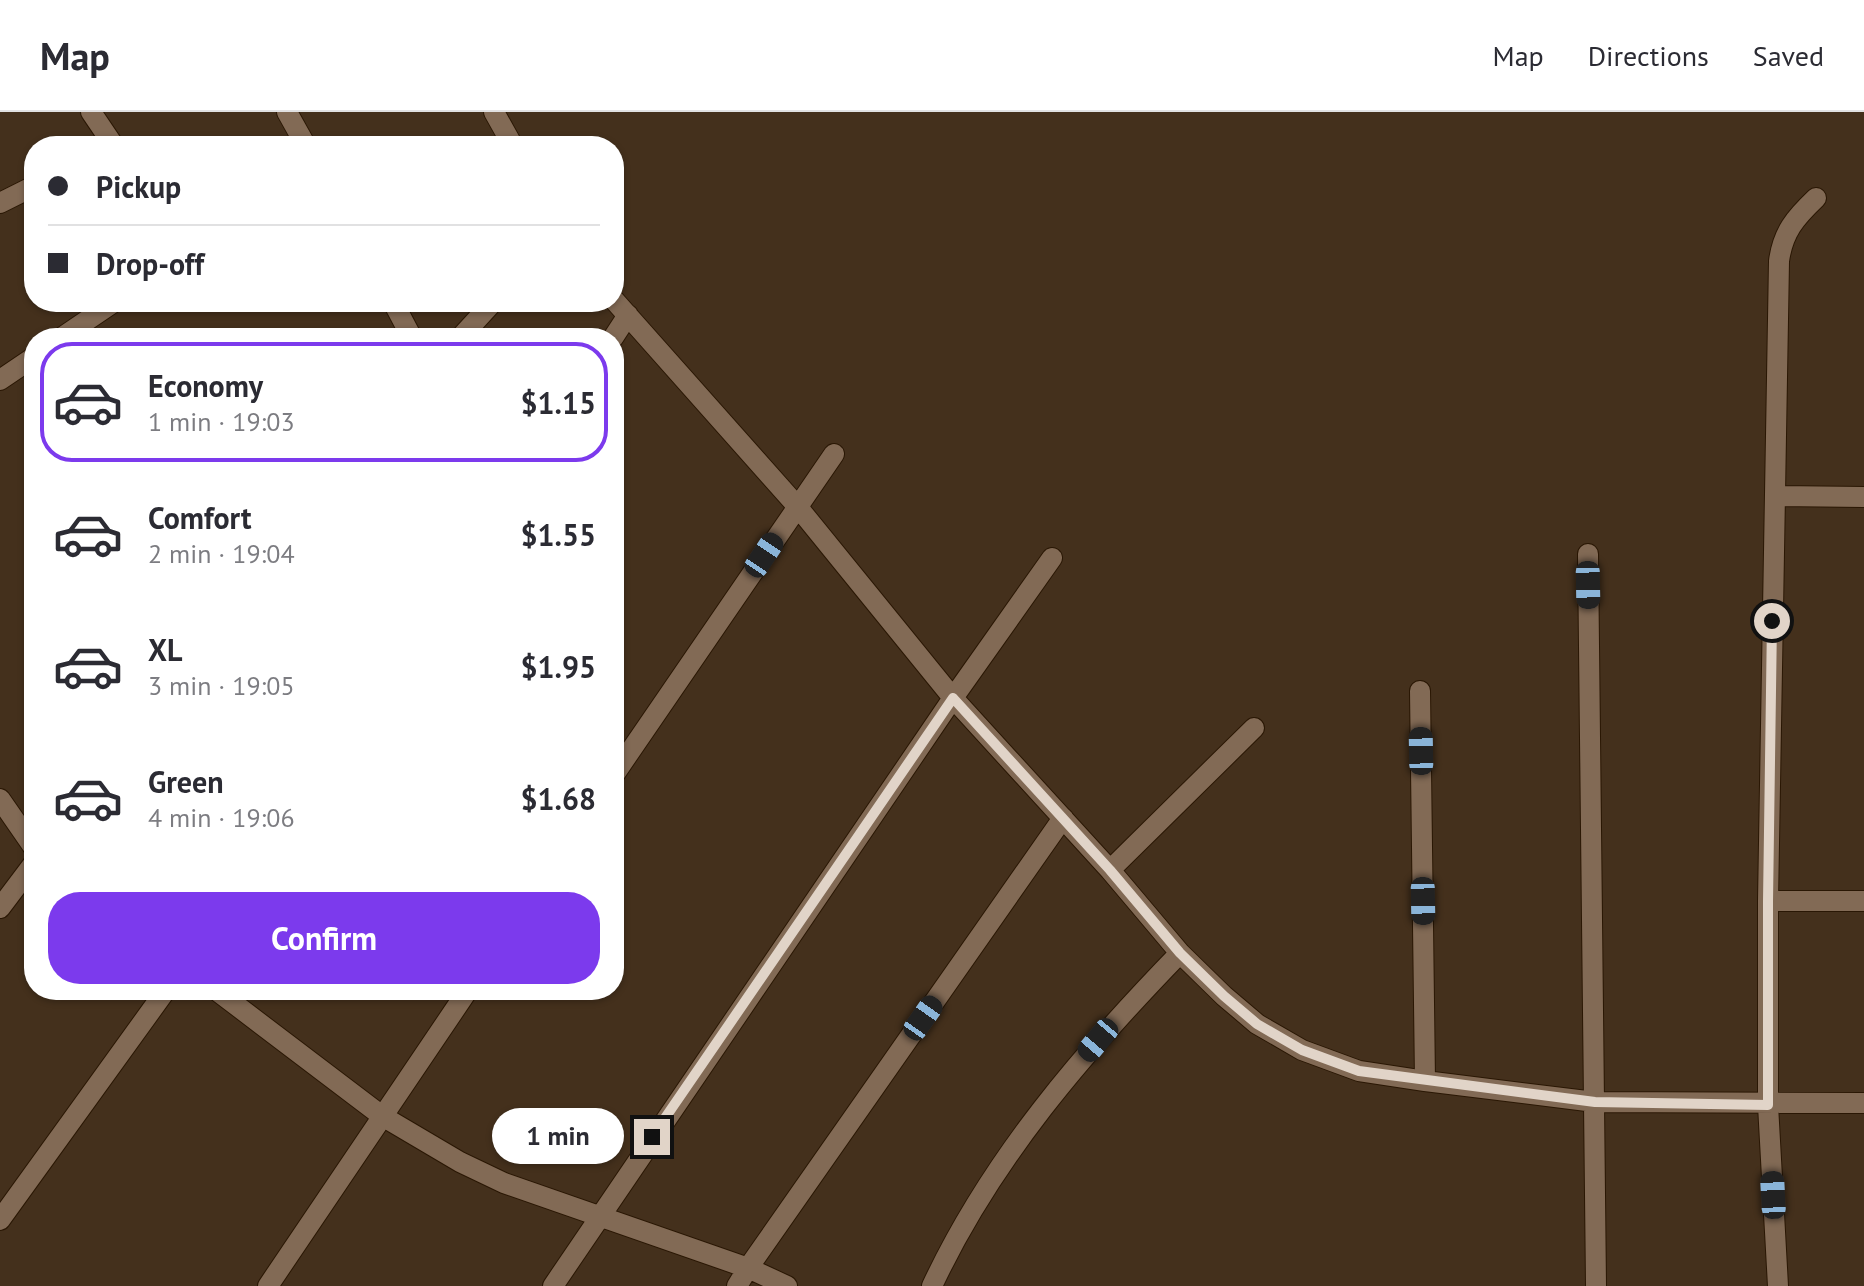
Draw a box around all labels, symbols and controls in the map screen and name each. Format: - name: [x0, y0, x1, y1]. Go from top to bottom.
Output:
- text: Map: [40, 31, 110, 80]
- text: Map: [1493, 37, 1544, 74]
- text: Directions: [1588, 37, 1709, 74]
- text: Saved: [1753, 37, 1824, 74]
- text: Pickup: [96, 167, 181, 206]
- text: Drop-off: [96, 244, 204, 283]
- icon: car: [52, 366, 124, 438]
- text: Economy: [148, 366, 263, 405]
- text: $1.15: [521, 383, 596, 422]
- text: 1 min · 19:03: [148, 405, 295, 438]
- icon: car: [52, 498, 124, 570]
- text: Comfort: [148, 498, 251, 537]
- text: $1.55: [521, 515, 596, 554]
- car: [741, 528, 787, 582]
- text: 2 min · 19:04: [148, 537, 295, 570]
- car: [1576, 561, 1600, 609]
- route start: [1754, 603, 1790, 639]
- icon: car: [52, 630, 124, 702]
- text: XL: [148, 630, 182, 669]
- text: $1.95: [521, 647, 596, 686]
- text: 3 min · 19:05: [148, 669, 295, 702]
- car: [1409, 727, 1433, 775]
- icon: car: [52, 762, 124, 834]
- text: Green: [148, 762, 223, 801]
- text: $1.68: [521, 779, 596, 818]
- text: 4 min · 19:06: [148, 801, 295, 834]
- car: [1411, 877, 1435, 925]
- button: Confirm: [48, 892, 600, 984]
- car: [899, 991, 947, 1045]
- car: [1073, 1014, 1123, 1066]
- callout: 1 min: [492, 1109, 624, 1165]
- text: 1 min: [526, 1119, 590, 1152]
- route end: [634, 1119, 670, 1155]
- car: [1760, 1170, 1786, 1220]

